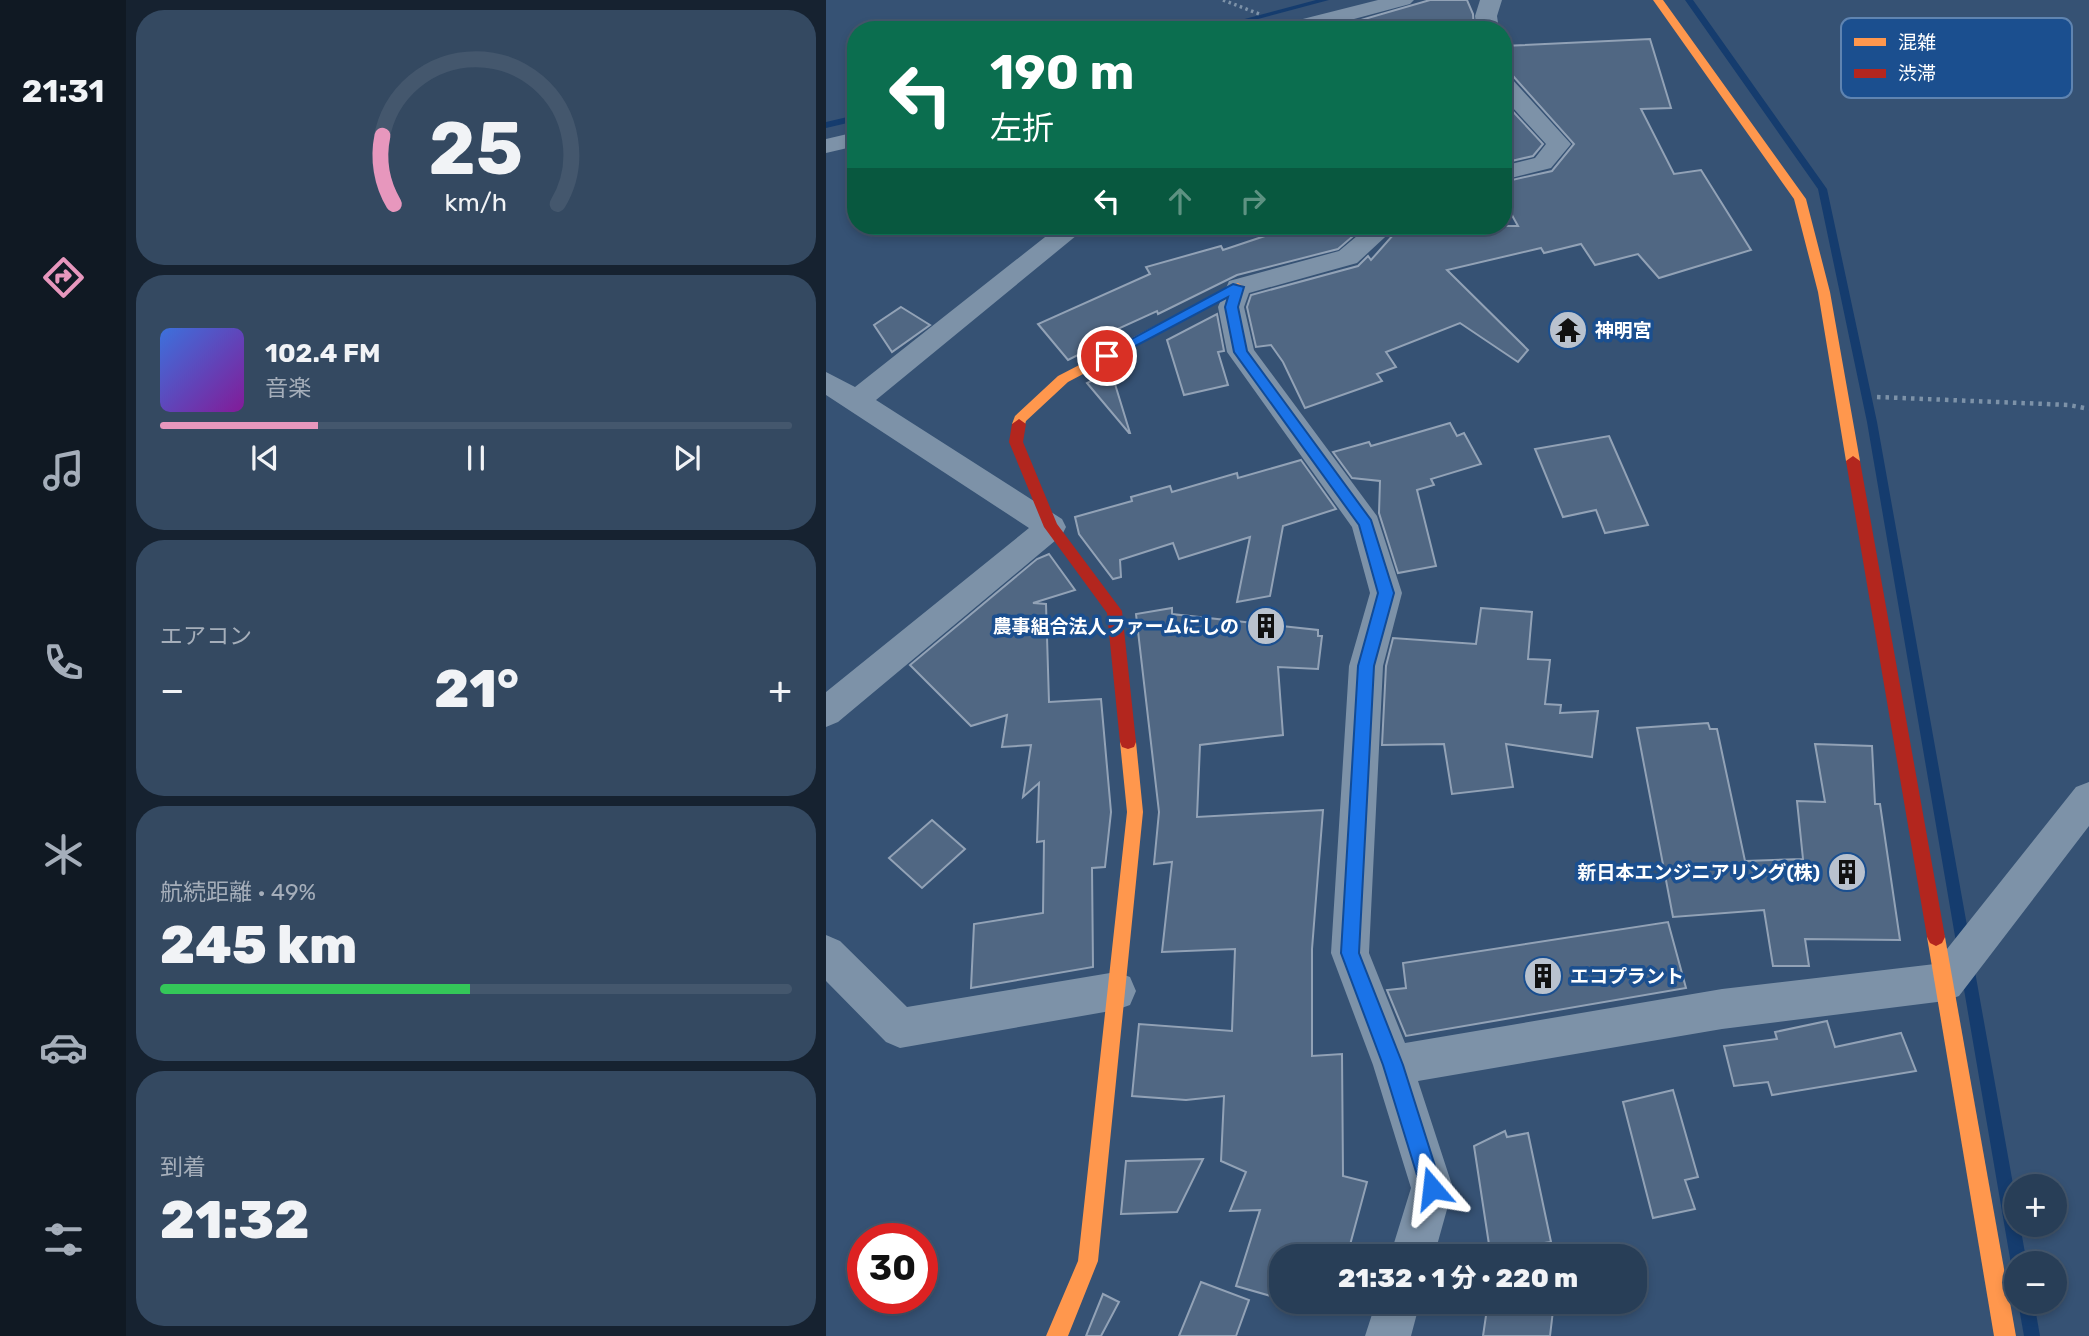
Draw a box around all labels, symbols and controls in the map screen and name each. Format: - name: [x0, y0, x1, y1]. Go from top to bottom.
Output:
- legend: [1841, 18, 2072, 98]
- text: 混雑: [1898, 31, 1936, 54]
- text: 190 m: [990, 43, 1134, 101]
- icon: left: [875, 49, 966, 140]
- text: 渋滞: [1898, 62, 1936, 85]
- text: 21:31: [22, 72, 104, 110]
- text: 25: [429, 106, 523, 192]
- text: 左折: [990, 109, 1054, 147]
- icon: left: [1088, 182, 1126, 220]
- icon: ahead: [1161, 182, 1199, 220]
- icon: right: [1234, 182, 1272, 220]
- text: km/h: [445, 187, 507, 216]
- icon: directions: [39, 253, 88, 302]
- temple icon: 神明宮: [1547, 309, 1589, 351]
- place label: 神明宮: [1595, 319, 1652, 342]
- pin: [1077, 326, 1137, 386]
- icon: arrive: [1088, 337, 1126, 375]
- text: 102.4 FM: [265, 338, 381, 369]
- text: 音楽: [265, 374, 311, 402]
- icon: previous: [246, 439, 284, 477]
- icon: pause: [457, 439, 495, 477]
- icon: next: [668, 439, 706, 477]
- icon: music: [39, 446, 88, 495]
- building icon: 農事組合法人ファームにしの: [1245, 605, 1287, 647]
- place label: 農事組合法人ファームにしの: [993, 615, 1239, 638]
- text: エアコン: [160, 622, 252, 650]
- icon: phone: [39, 638, 88, 687]
- text: 21°: [434, 658, 519, 720]
- text: −: [160, 667, 185, 713]
- text: +: [768, 667, 792, 713]
- icon: climate: [39, 830, 88, 879]
- building icon: 新日本エンジニアリング(株): [1826, 851, 1868, 893]
- place label: 新日本エンジニアリング(株): [1577, 861, 1820, 884]
- text: 航続距離 · 49%: [160, 878, 316, 906]
- text: 245 km: [160, 914, 357, 976]
- building icon: エコプラント: [1522, 955, 1564, 997]
- place label: エコプラント: [1570, 965, 1684, 988]
- icon: car: [39, 1023, 88, 1072]
- position arrow: [1395, 1151, 1469, 1225]
- text: 到着: [160, 1153, 206, 1181]
- map controls: [2004, 1174, 2067, 1314]
- button: +: [2004, 1174, 2067, 1237]
- text: 21:32: [160, 1189, 309, 1251]
- icon: filters: [39, 1215, 88, 1264]
- speed limit sign: 30: [847, 1223, 938, 1314]
- button: −: [2004, 1251, 2067, 1314]
- text: 21:32 · 1 分 · 220 m: [1338, 1263, 1578, 1294]

